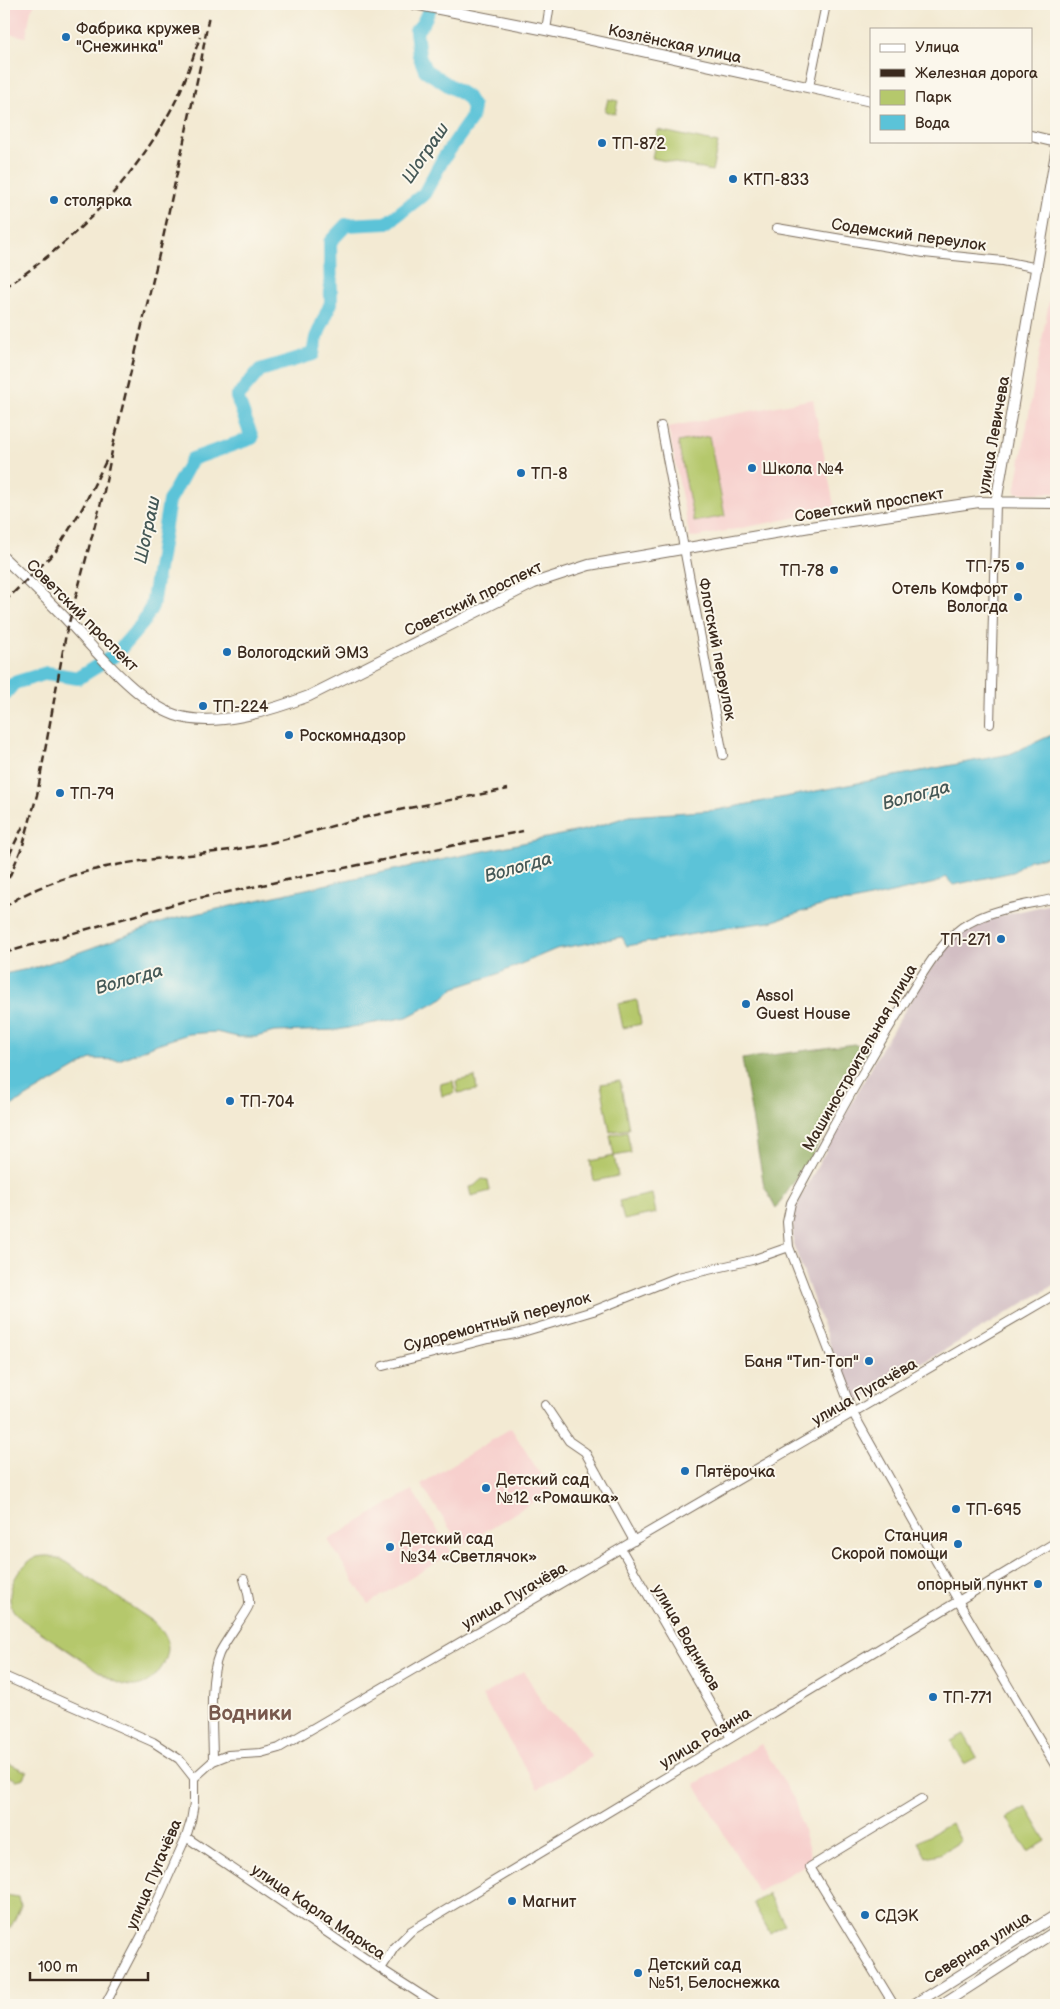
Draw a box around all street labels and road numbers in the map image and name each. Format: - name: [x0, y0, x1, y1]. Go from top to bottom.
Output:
- street label: Козлёнская улица: [606, 21, 744, 68]
- street label: Содемский переулок: [830, 215, 988, 256]
- street label: улица Левичева: [975, 374, 1014, 496]
- street label: Советский проспект: [793, 484, 946, 527]
- street label: Советский проспект: [22, 556, 142, 677]
- street label: Советский проспект: [402, 557, 546, 641]
- street label: Флотский переулок: [693, 576, 740, 723]
- street label: Машиностроительная улица: [799, 961, 922, 1154]
- street label: Судоремонтный переулок: [402, 1288, 594, 1357]
- street label: улица Пугачёва: [809, 1354, 921, 1430]
- street label: улица Пугачёва: [459, 1558, 571, 1634]
- street label: улица Водников: [648, 1581, 724, 1695]
- street label: улица Разина: [657, 1703, 755, 1773]
- street label: улица Пугачёва: [123, 1816, 186, 1933]
- street label: улица Карла Маркса: [248, 1860, 389, 1964]
- street label: Северная улица: [921, 1908, 1035, 1989]

